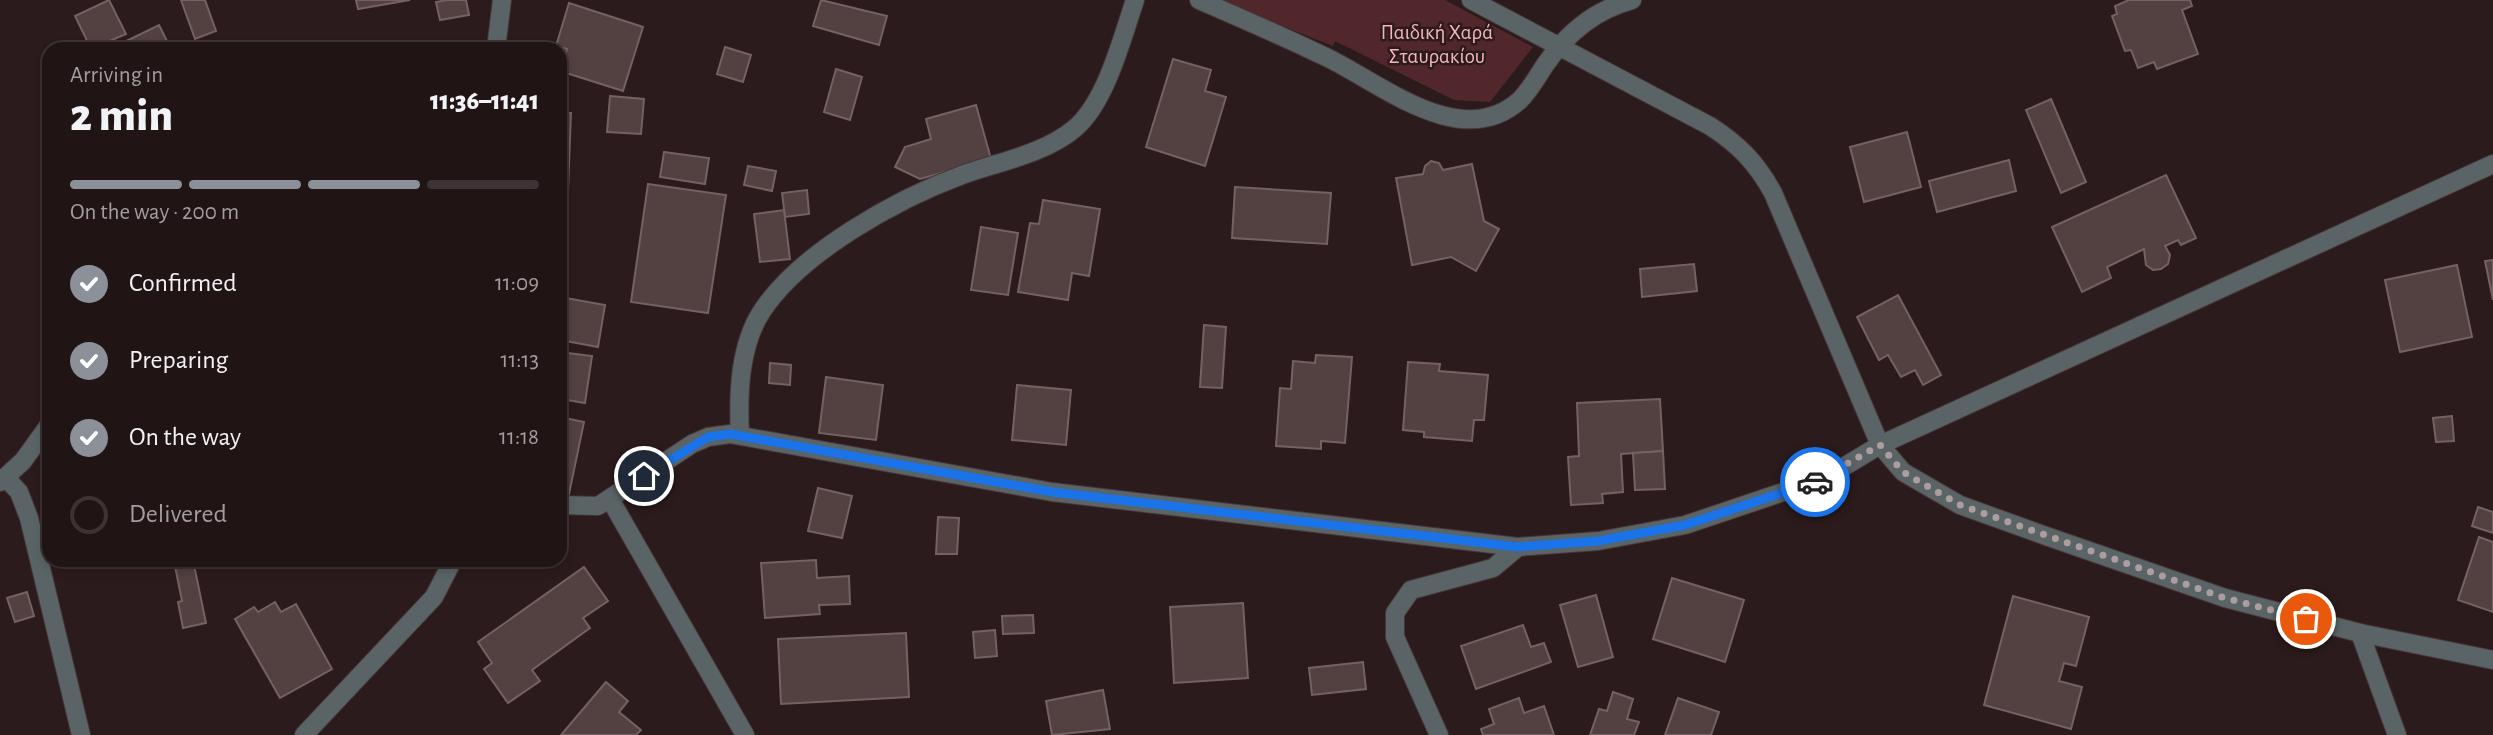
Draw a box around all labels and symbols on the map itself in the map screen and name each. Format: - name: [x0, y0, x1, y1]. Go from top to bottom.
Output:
- park label: Παιδική Χαρά Σταυρακίου: [1381, 22, 1493, 67]
- pin: [614, 446, 674, 506]
- courier: [1780, 447, 1850, 517]
- pin: [2276, 589, 2336, 649]

